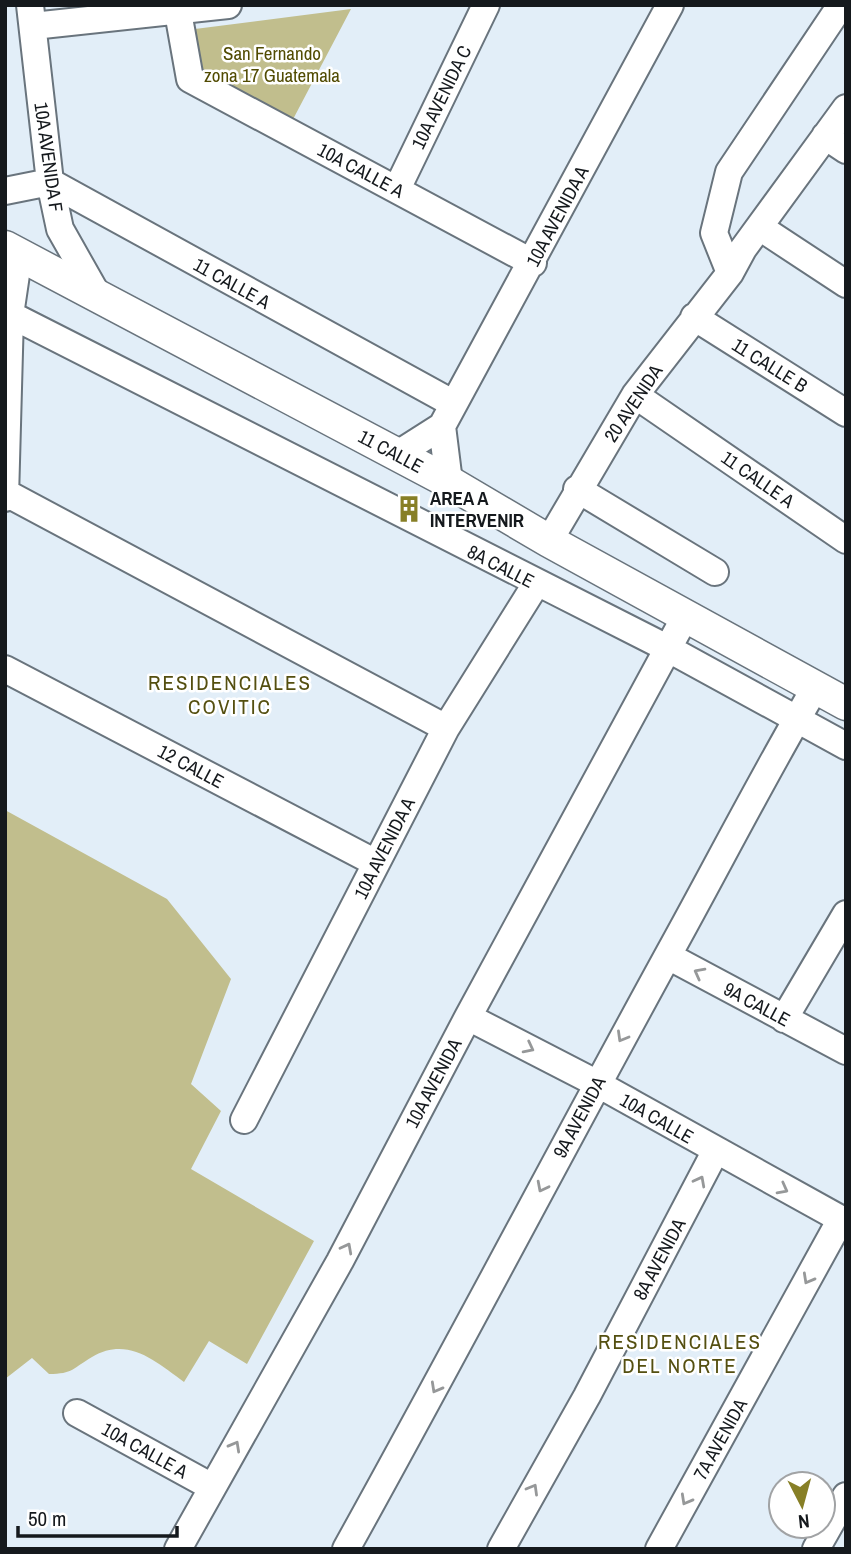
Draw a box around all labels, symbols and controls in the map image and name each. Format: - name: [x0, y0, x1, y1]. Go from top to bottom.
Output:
- park label: San Fernando zona 17 Guatemala: [204, 40, 340, 88]
- street label: 10A AVENIDA C: [405, 41, 477, 153]
- street label: 10A AVENIDA F: [28, 100, 70, 214]
- street label: 10A CALLE A: [313, 136, 409, 204]
- street label: 10A AVENIDA A: [520, 161, 595, 271]
- street label: 11 CALLE A: [189, 251, 275, 315]
- street label: 11 CALLE B: [727, 332, 813, 398]
- street label: 20 AVENIDA: [598, 359, 669, 447]
- street label: 11 CALLE: [354, 423, 428, 479]
- street label: 11 CALLE A: [716, 444, 800, 514]
- place label: AREA A INTERVENIR: [430, 485, 524, 533]
- building icon: AREA A INTERVENIR: [394, 494, 424, 524]
- street label: 8A CALLE: [463, 538, 539, 594]
- district label: RESIDENCIALES COVITIC: [148, 668, 312, 721]
- street label: 12 CALLE: [154, 738, 228, 794]
- street label: 10A AVENIDA A: [347, 792, 421, 903]
- one-way arrow: [694, 968, 706, 981]
- street label: 9A CALLE: [719, 976, 795, 1032]
- one-way arrow: [617, 1030, 630, 1042]
- street label: 10A AVENIDA: [399, 1033, 468, 1132]
- one-way arrow: [521, 1040, 534, 1053]
- street label: 9A AVENIDA: [547, 1071, 612, 1162]
- street label: 10A CALLE: [616, 1087, 698, 1149]
- one-way arrow: [691, 1176, 705, 1188]
- one-way arrow: [537, 1180, 550, 1192]
- one-way arrow: [776, 1180, 789, 1194]
- street label: 8A AVENIDA: [627, 1213, 692, 1304]
- one-way arrow: [339, 1243, 352, 1255]
- one-way arrow: [803, 1272, 816, 1284]
- district label: RESIDENCIALES DEL NORTE: [598, 1327, 762, 1380]
- one-way arrow: [431, 1381, 444, 1393]
- street label: 7A AVENIDA: [687, 1393, 753, 1484]
- street label: 10A CALLE A: [97, 1416, 193, 1485]
- one-way arrow: [227, 1441, 240, 1454]
- north arrow: [767, 1470, 837, 1540]
- one-way arrow: [525, 1483, 538, 1496]
- one-way arrow: [681, 1493, 694, 1505]
- scale bar: [18, 1494, 177, 1538]
- text: 50 m: [28, 1504, 66, 1533]
- text: N: [797, 1508, 811, 1535]

